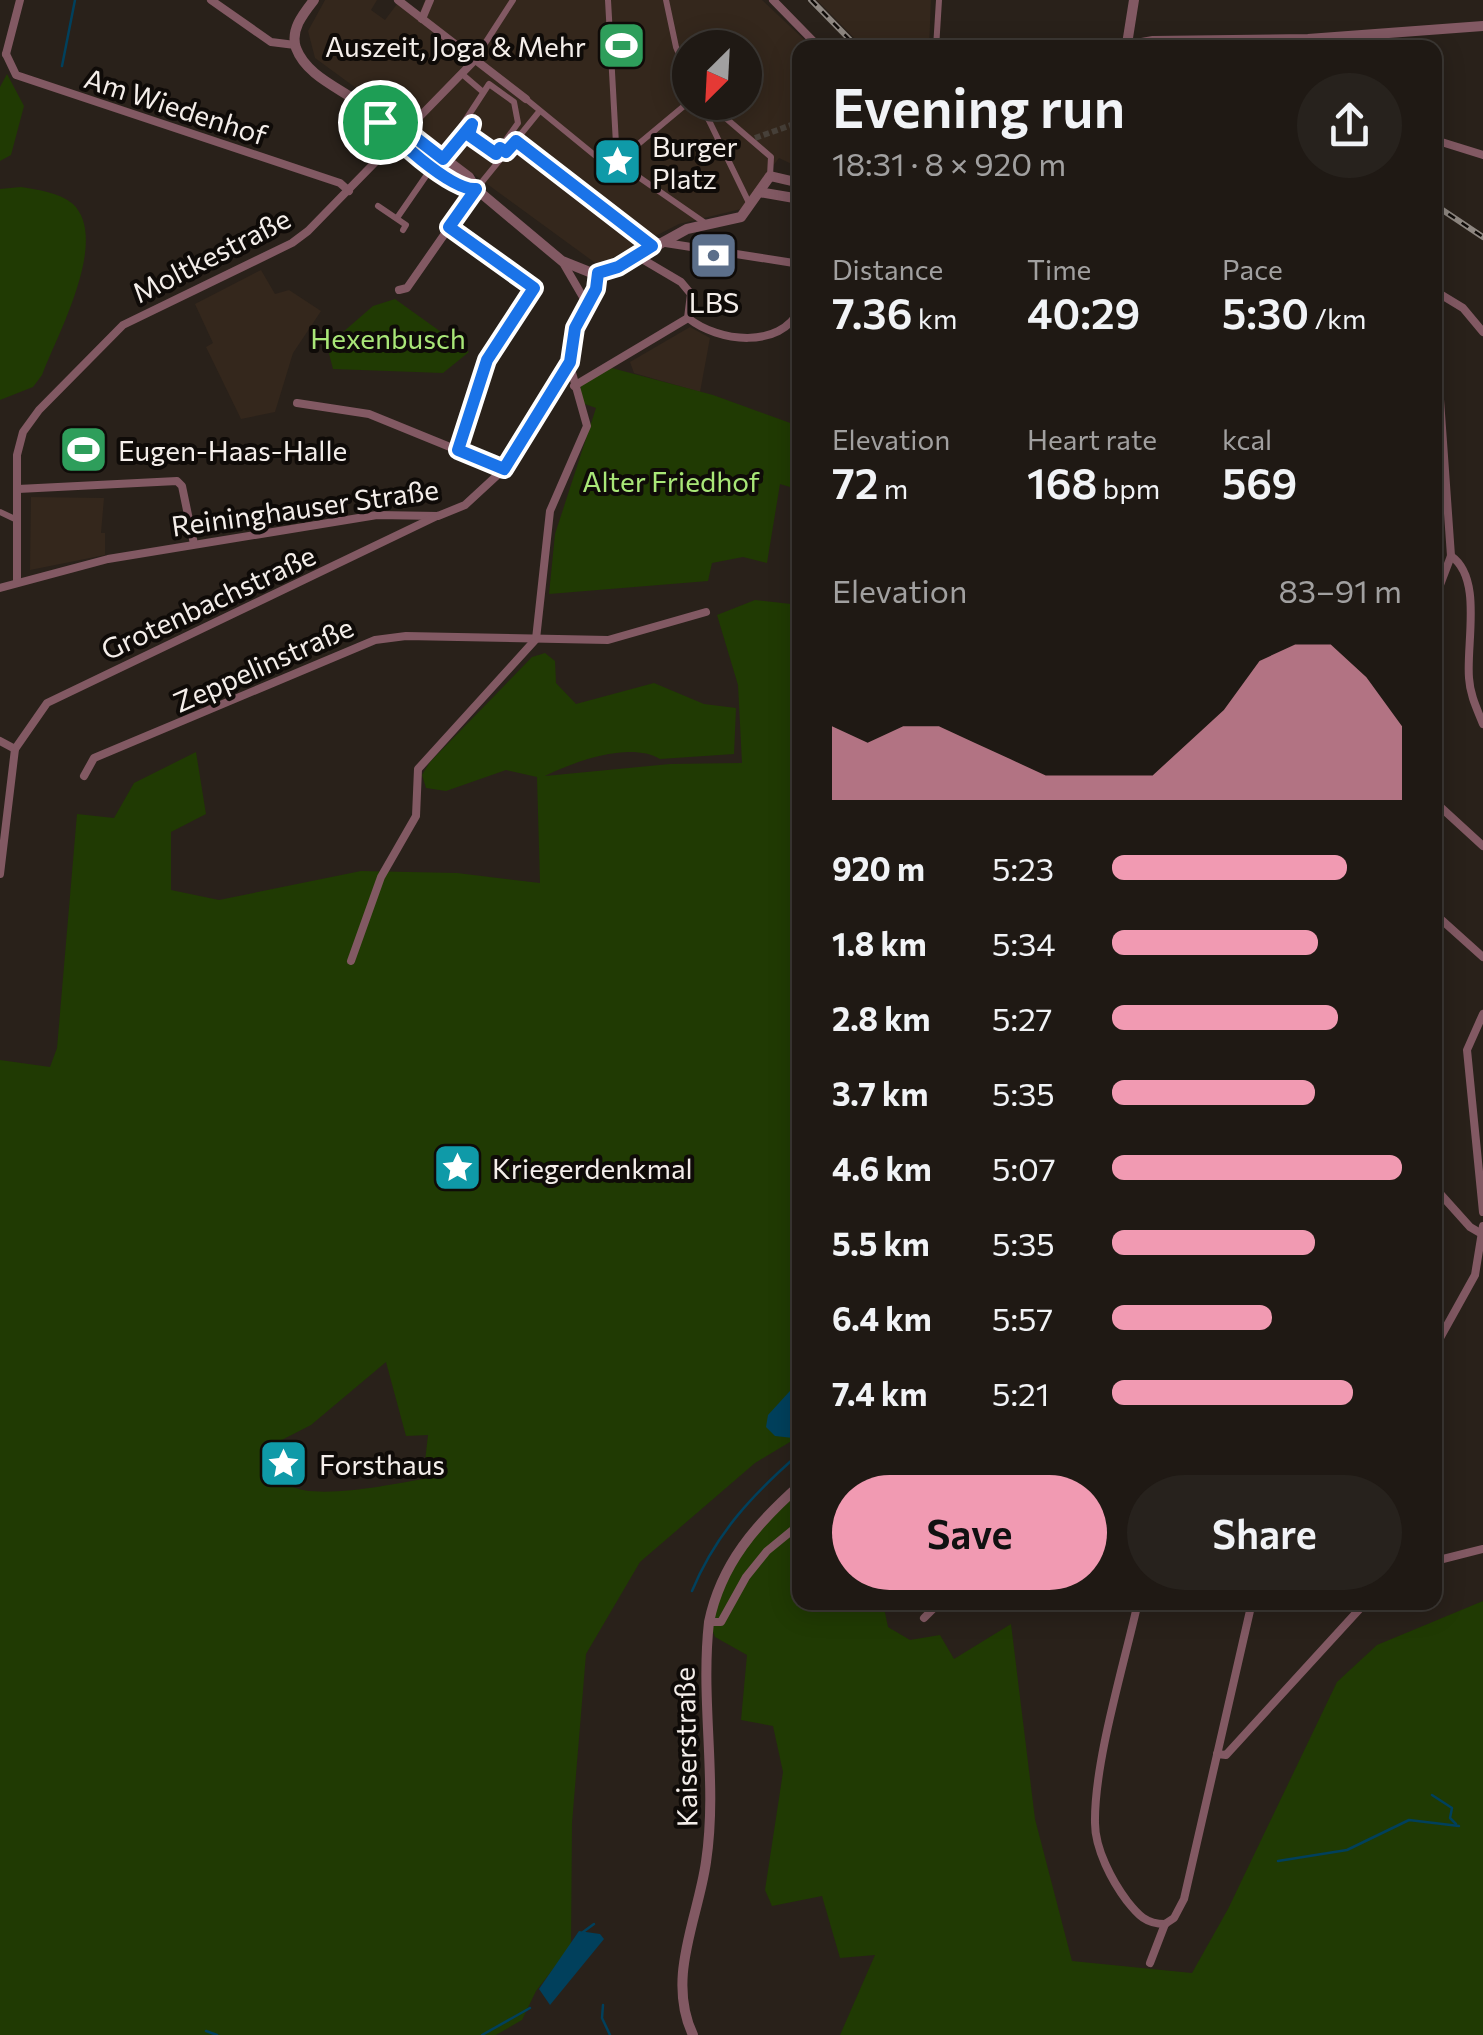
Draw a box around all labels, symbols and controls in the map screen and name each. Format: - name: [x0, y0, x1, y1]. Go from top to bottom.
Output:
- sports icon: Auszeit, Joga & Mehr: [595, 20, 647, 72]
- place label: Auszeit, Joga & Mehr: [325, 29, 586, 63]
- north arrow: [672, 30, 762, 120]
- map controls: [672, 30, 762, 120]
- street label: Am Wiedenhof: [80, 60, 272, 152]
- text: Evening run: [832, 72, 1125, 139]
- button: share: [1297, 73, 1402, 178]
- pin: [338, 80, 423, 165]
- icon: arrive: [353, 95, 408, 150]
- place label: Burger Platz: [652, 129, 738, 195]
- place icon: Burger Platz: [591, 136, 643, 188]
- text: 18:31 · 8 × 920 m: [832, 143, 1066, 183]
- street label: Moltkestraße: [126, 201, 296, 309]
- bank icon: LBS: [688, 229, 740, 281]
- text: Distance: [832, 252, 943, 286]
- text: Time: [1027, 252, 1091, 286]
- text: Pace: [1222, 252, 1283, 286]
- place label: LBS: [689, 285, 739, 319]
- text: 7.36: [832, 286, 912, 338]
- text: 40:29: [1027, 286, 1140, 338]
- text: 5:30: [1222, 286, 1309, 338]
- text: km: [912, 301, 957, 335]
- text: /km: [1309, 301, 1367, 335]
- park label: Hexenbusch: [310, 321, 466, 355]
- text: Elevation: [832, 422, 950, 456]
- text: Heart rate: [1027, 422, 1157, 456]
- text: kcal: [1222, 422, 1272, 456]
- sports icon: Eugen-Haas-Halle: [57, 424, 109, 476]
- place label: Eugen-Haas-Halle: [118, 433, 347, 467]
- text: 72: [832, 456, 878, 508]
- text: 168: [1027, 456, 1097, 508]
- text: 569: [1222, 456, 1297, 508]
- park label: Alter Friedhof: [582, 464, 760, 498]
- street label: Reininghauser Straße: [169, 471, 441, 543]
- text: m: [878, 471, 908, 505]
- text: bpm: [1097, 471, 1160, 505]
- street label: Grotenbachstraße: [96, 537, 320, 667]
- text: Elevation: [832, 570, 967, 610]
- text: 83–91 m: [1278, 570, 1402, 610]
- street label: Zeppelinstraße: [168, 609, 358, 719]
- text: 920 m: [832, 848, 925, 888]
- text: 5:23: [992, 848, 1054, 888]
- text: 1.8 km: [832, 923, 927, 963]
- text: 5:34: [992, 923, 1055, 963]
- text: 2.8 km: [832, 998, 930, 1038]
- text: 5:27: [992, 998, 1053, 1038]
- text: 3.7 km: [832, 1073, 928, 1113]
- text: 5:35: [992, 1073, 1055, 1113]
- place icon: Kriegerdenkmal: [431, 1142, 483, 1194]
- text: 4.6 km: [832, 1148, 932, 1188]
- text: 5:07: [992, 1148, 1056, 1188]
- place label: Kriegerdenkmal: [492, 1151, 693, 1185]
- text: 5.5 km: [832, 1223, 930, 1263]
- text: 5:35: [992, 1223, 1055, 1263]
- text: 6.4 km: [832, 1298, 932, 1338]
- text: 5:57: [992, 1298, 1053, 1338]
- text: 7.4 km: [832, 1373, 927, 1413]
- text: 5:21: [992, 1373, 1049, 1413]
- place icon: Forsthaus: [258, 1438, 310, 1490]
- place label: Forsthaus: [319, 1447, 445, 1481]
- button: Save: [832, 1475, 1107, 1590]
- button: Share: [1127, 1475, 1402, 1590]
- street label: Kaiserstraße: [667, 1667, 703, 1827]

